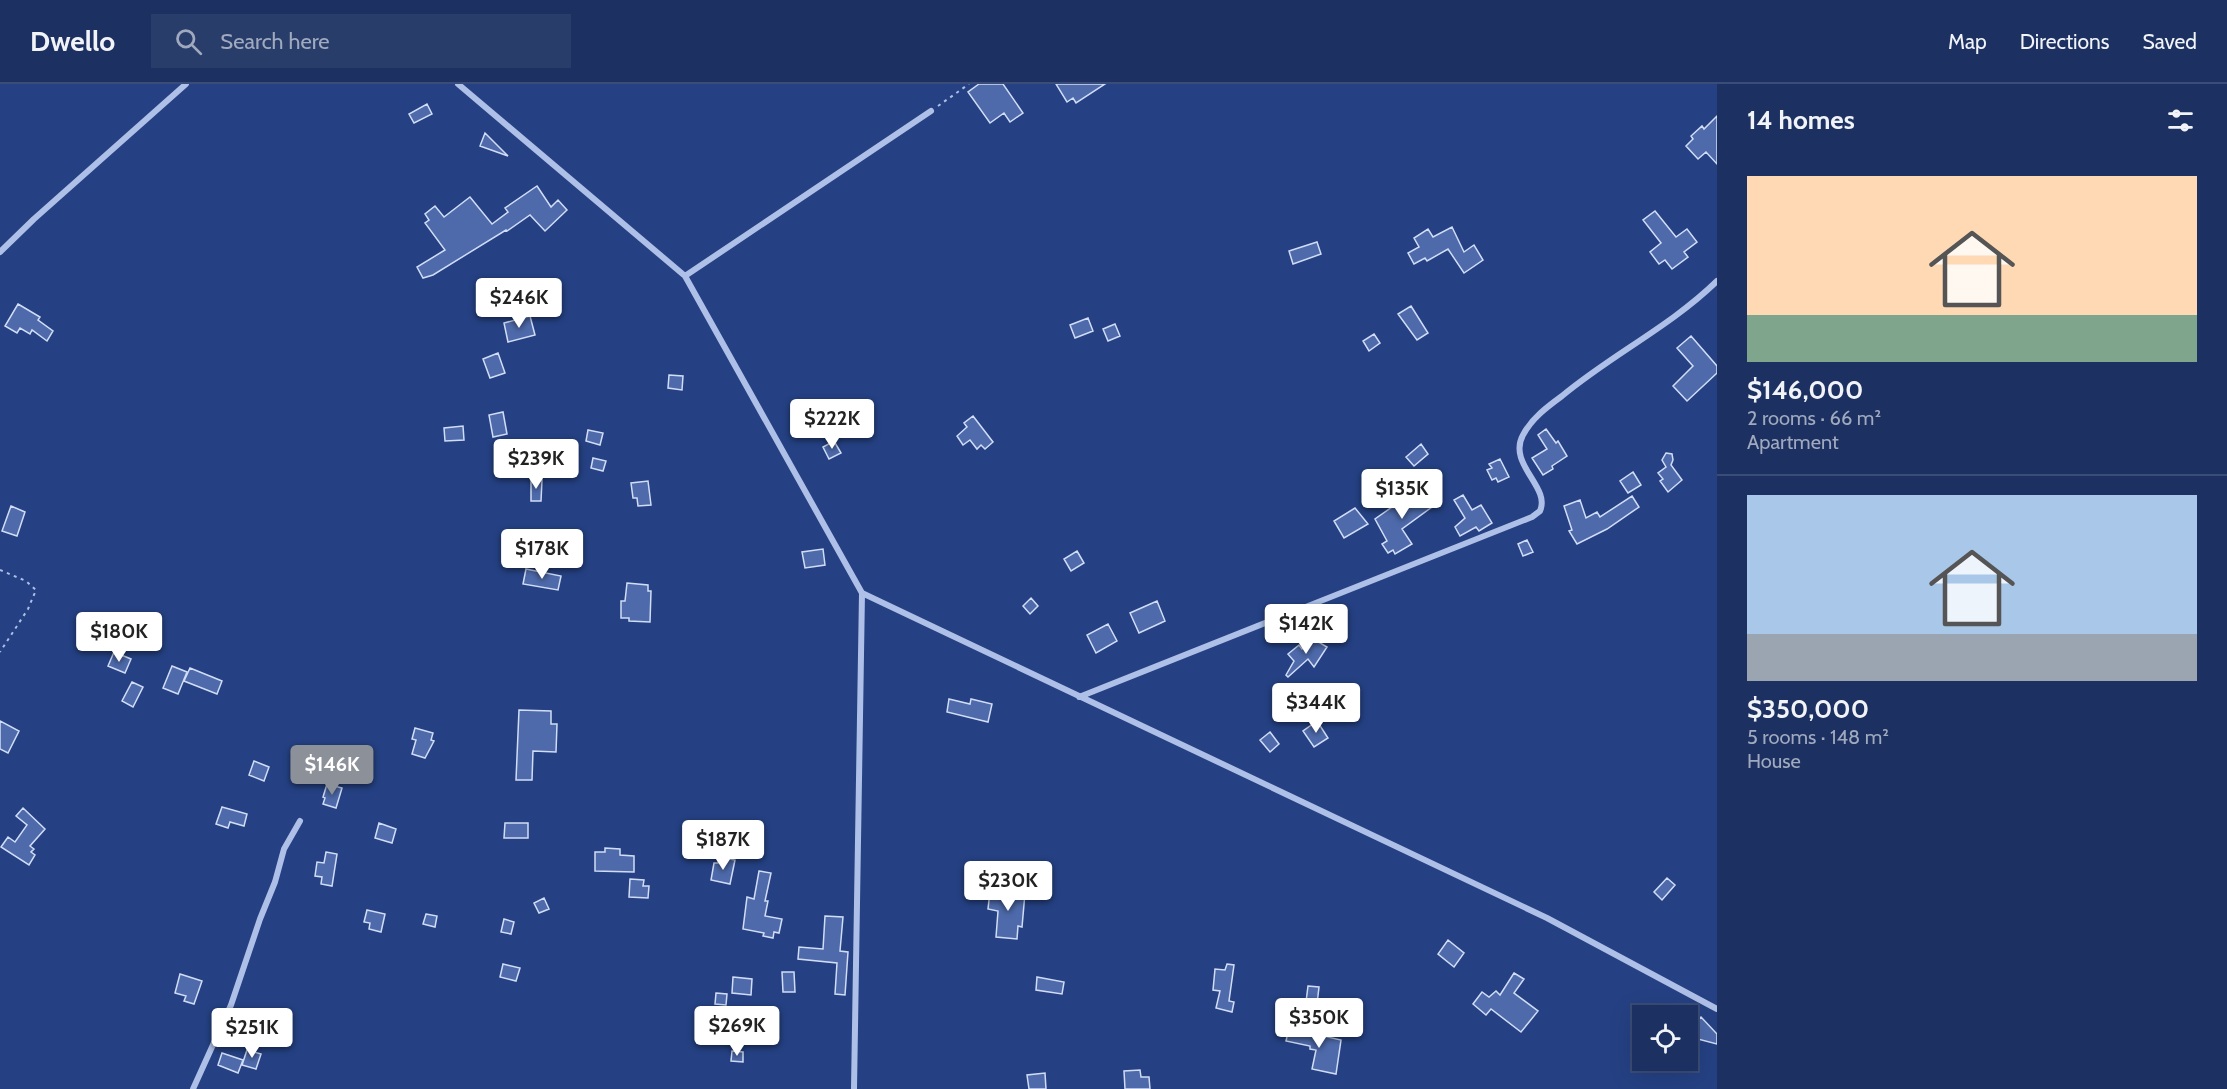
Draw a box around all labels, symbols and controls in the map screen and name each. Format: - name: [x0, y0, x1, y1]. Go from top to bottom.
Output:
- search box: [151, 14, 571, 68]
- text: Dwello: [30, 24, 115, 58]
- icon: search: [172, 25, 205, 58]
- text: Search here: [220, 28, 330, 55]
- text: Map: [1948, 29, 1987, 54]
- text: Directions: [2020, 29, 2109, 54]
- text: Saved: [2142, 29, 2197, 54]
- text: 14 homes: [1747, 104, 1855, 136]
- icon: filters: [2164, 104, 2197, 137]
- icon: home: [1918, 215, 2026, 323]
- pin: $246K: [477, 278, 561, 329]
- text: $246K: [490, 285, 548, 309]
- text: $146,000: [1747, 374, 1863, 406]
- pin: $222K: [790, 399, 874, 450]
- text: $222K: [804, 406, 860, 430]
- text: 2 rooms · 66 m²: [1747, 406, 1881, 430]
- text: Apartment: [1747, 430, 1839, 454]
- pin: $239K: [494, 439, 578, 490]
- text: $239K: [508, 446, 564, 470]
- pin: $135K: [1360, 469, 1444, 520]
- text: $135K: [1375, 476, 1429, 500]
- pin: $178K: [500, 529, 584, 580]
- icon: home: [1918, 534, 2026, 642]
- text: $178K: [515, 536, 569, 560]
- pin: $142K: [1264, 604, 1348, 655]
- text: $142K: [1279, 611, 1333, 635]
- pin: $180K: [77, 612, 161, 663]
- text: $180K: [90, 619, 148, 643]
- pin: $344K: [1274, 683, 1358, 734]
- text: $344K: [1286, 690, 1346, 714]
- text: $350,000: [1747, 693, 1869, 725]
- text: 5 rooms · 148 m²: [1747, 725, 1889, 749]
- pin: $146K: [290, 745, 374, 796]
- text: House: [1747, 749, 1801, 773]
- text: $146K: [304, 752, 360, 776]
- pin: $187K: [681, 820, 765, 871]
- text: $187K: [696, 827, 750, 851]
- pin: $230K: [966, 861, 1050, 912]
- text: $230K: [978, 868, 1038, 892]
- pin: $350K: [1277, 998, 1361, 1049]
- text: $350K: [1289, 1005, 1349, 1029]
- map controls: [1632, 1005, 1698, 1071]
- button: locate: [1632, 1005, 1698, 1071]
- pin: $269K: [695, 1006, 779, 1057]
- pin: $251K: [210, 1008, 294, 1059]
- text: $269K: [708, 1013, 766, 1037]
- text: $251K: [226, 1015, 278, 1039]

